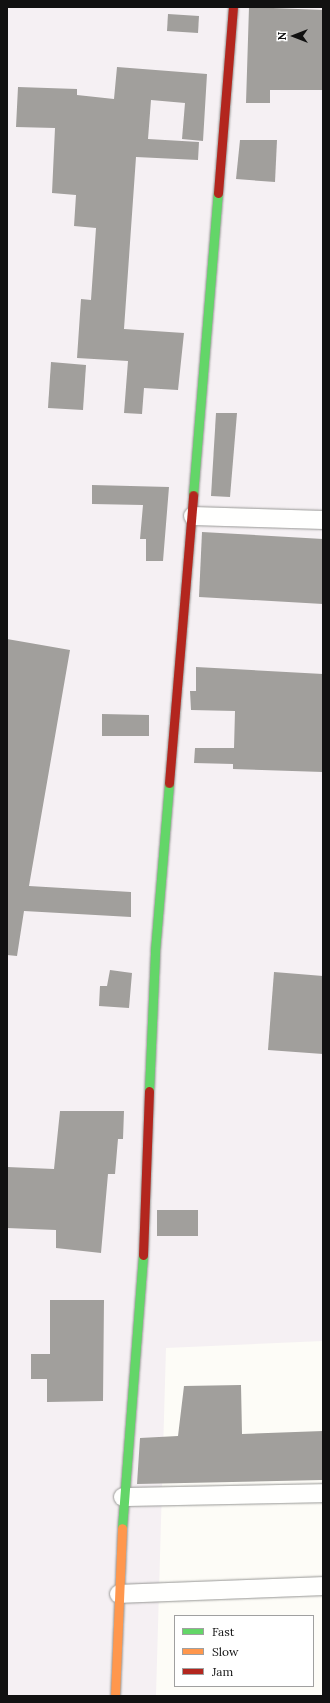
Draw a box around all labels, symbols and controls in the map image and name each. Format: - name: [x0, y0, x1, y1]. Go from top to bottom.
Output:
- north arrow: [274, 16, 314, 56]
- text: N: [275, 32, 289, 40]
- legend: [174, 1615, 314, 1687]
- text: Fast: [212, 1624, 235, 1639]
- text: Slow: [212, 1644, 239, 1659]
- text: Jam: [212, 1664, 233, 1679]

